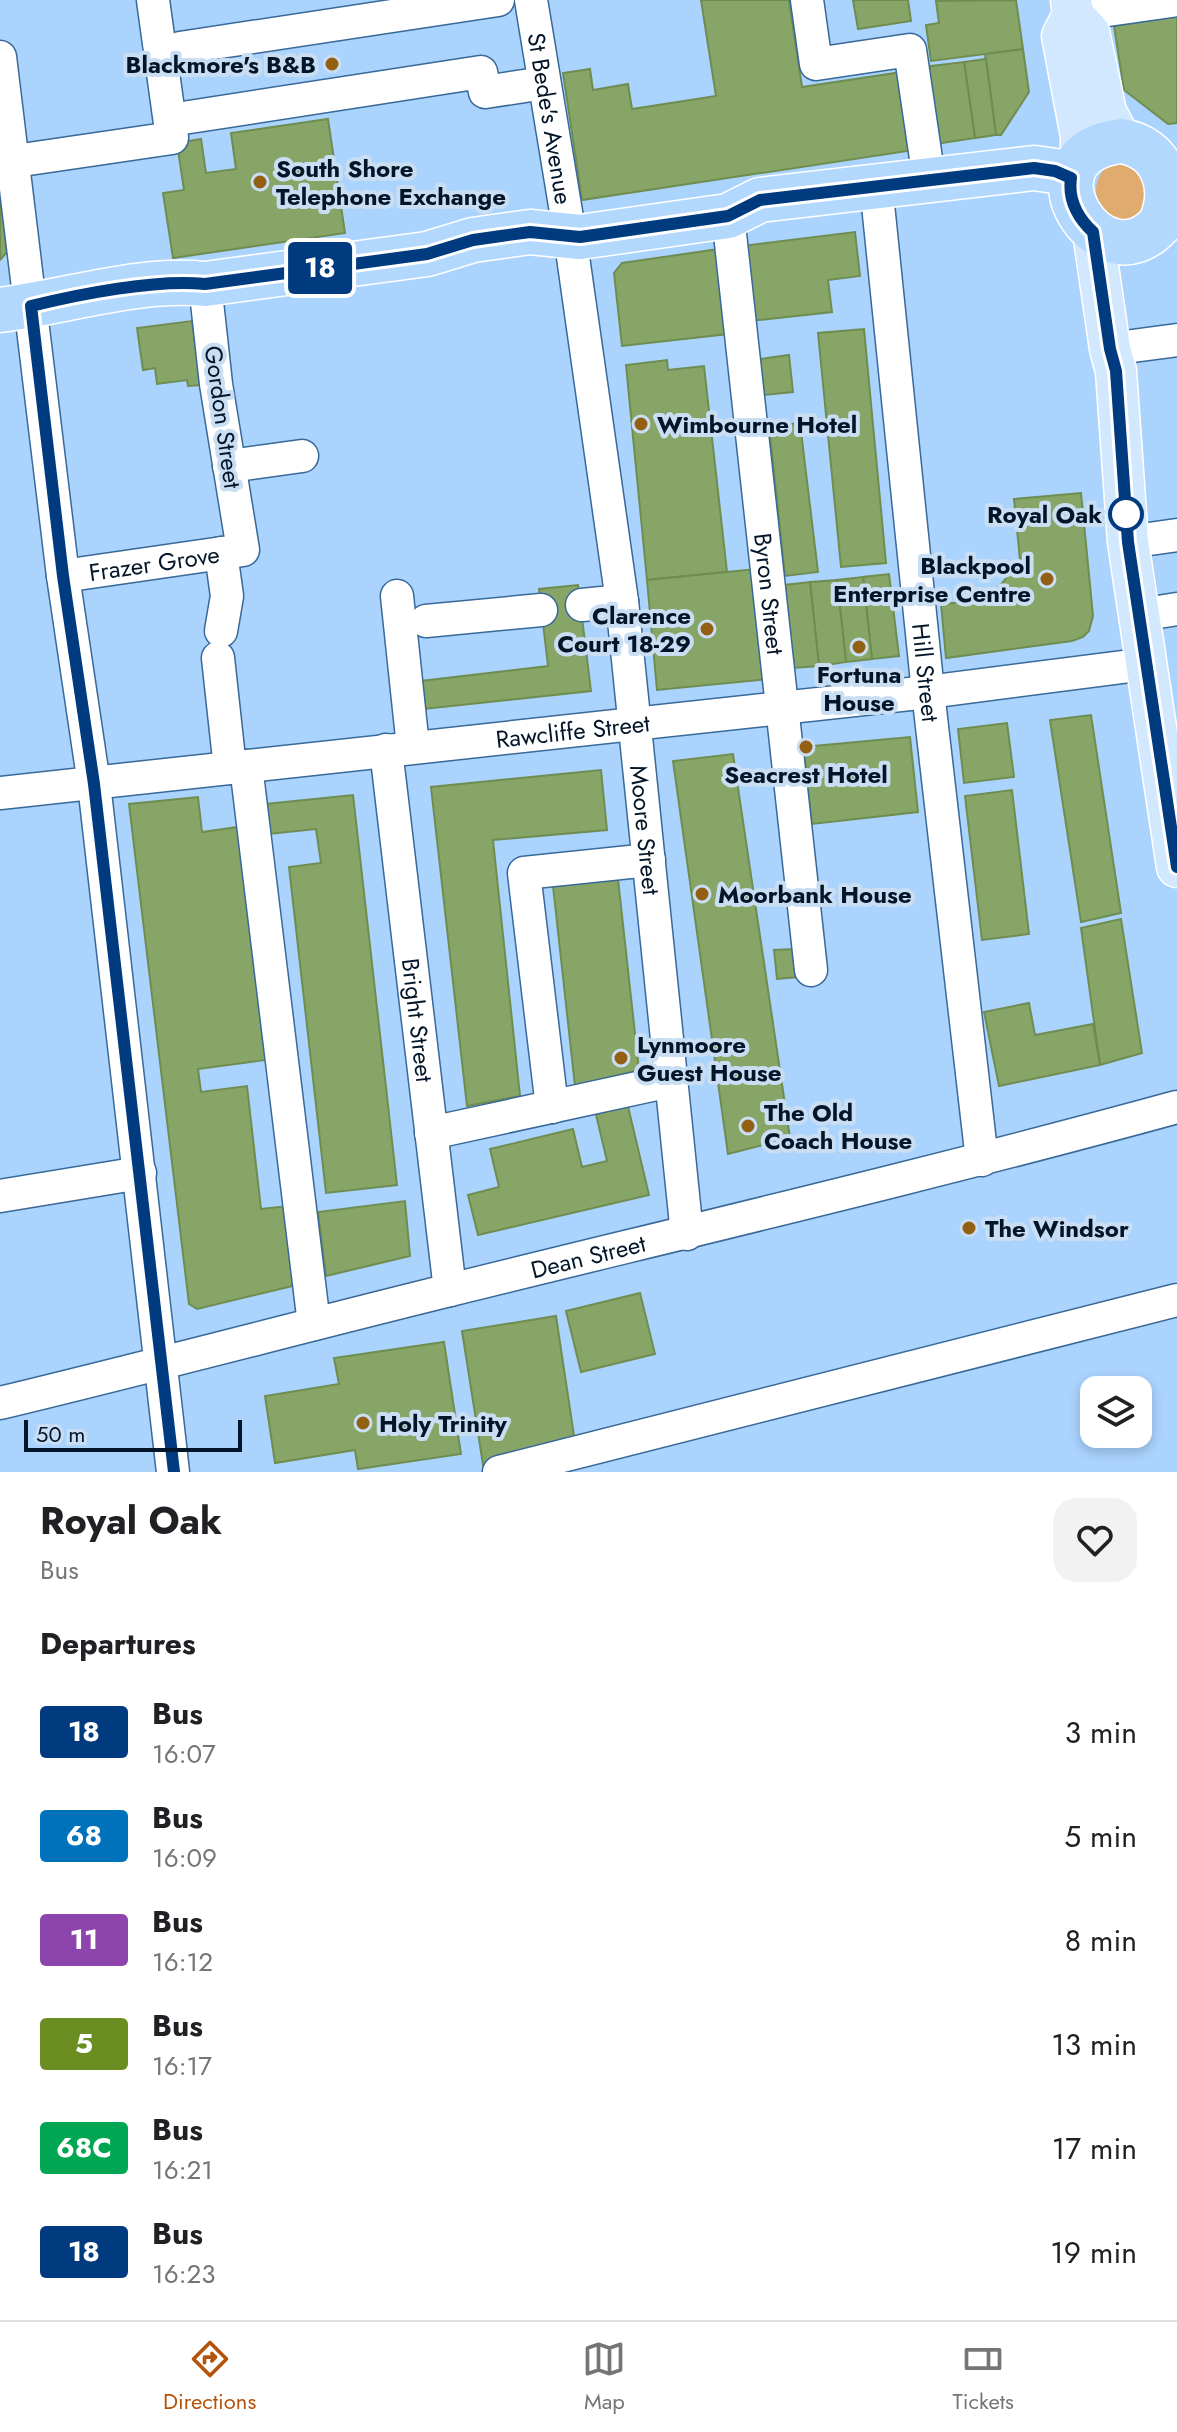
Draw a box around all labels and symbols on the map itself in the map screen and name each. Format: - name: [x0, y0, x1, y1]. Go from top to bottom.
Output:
- street label: St Bede's Avenue: [519, 30, 582, 207]
- place label: Blackmore's B&B: [126, 47, 316, 82]
- marker: Blackmore's B&B: [323, 55, 341, 73]
- place label: South Shore Telephone Exchange: [276, 151, 506, 214]
- marker: South Shore Telephone Exchange: [251, 173, 269, 191]
- line badge: 18: [284, 242, 356, 294]
- street label: Gordon Street: [196, 343, 250, 491]
- place label: Wimbourne Hotel: [657, 407, 857, 442]
- marker: Wimbourne Hotel: [632, 415, 650, 433]
- place label: Royal Oak: [987, 497, 1102, 532]
- marker: Royal Oak: [1109, 497, 1143, 531]
- street label: Byron Street: [746, 531, 794, 657]
- street label: Frazer Grove: [86, 536, 222, 590]
- place label: Blackpool Enterprise Centre: [833, 548, 1031, 611]
- marker: Blackpool Enterprise Centre: [1038, 570, 1056, 588]
- place label: Clarence Court 18-29: [557, 598, 691, 661]
- marker: Clarence Court 18-29: [698, 620, 716, 638]
- street label: Hill Street: [904, 621, 949, 724]
- marker: Fortuna House: [850, 638, 868, 656]
- place label: Fortuna House: [817, 657, 901, 720]
- street label: Rawcliffe Street: [494, 705, 652, 756]
- marker: Seacrest Hotel: [797, 738, 815, 756]
- place label: Seacrest Hotel: [724, 757, 888, 792]
- street label: Moore Street: [621, 763, 670, 897]
- place label: Moorbank House: [718, 877, 912, 912]
- marker: Moorbank House: [693, 885, 711, 903]
- street label: Bright Street: [393, 956, 443, 1084]
- place label: Lynmoore Guest House: [637, 1027, 781, 1090]
- marker: Lynmoore Guest House: [612, 1049, 630, 1067]
- place label: The Old Coach House: [764, 1095, 912, 1158]
- marker: The Old Coach House: [739, 1117, 757, 1135]
- place label: The Windsor: [985, 1211, 1129, 1246]
- marker: The Windsor: [960, 1219, 978, 1237]
- street label: Dean Street: [527, 1225, 649, 1287]
- place label: Holy Trinity: [379, 1406, 507, 1441]
- marker: Holy Trinity: [354, 1414, 372, 1432]
- scale bar: [24, 1416, 242, 1452]

